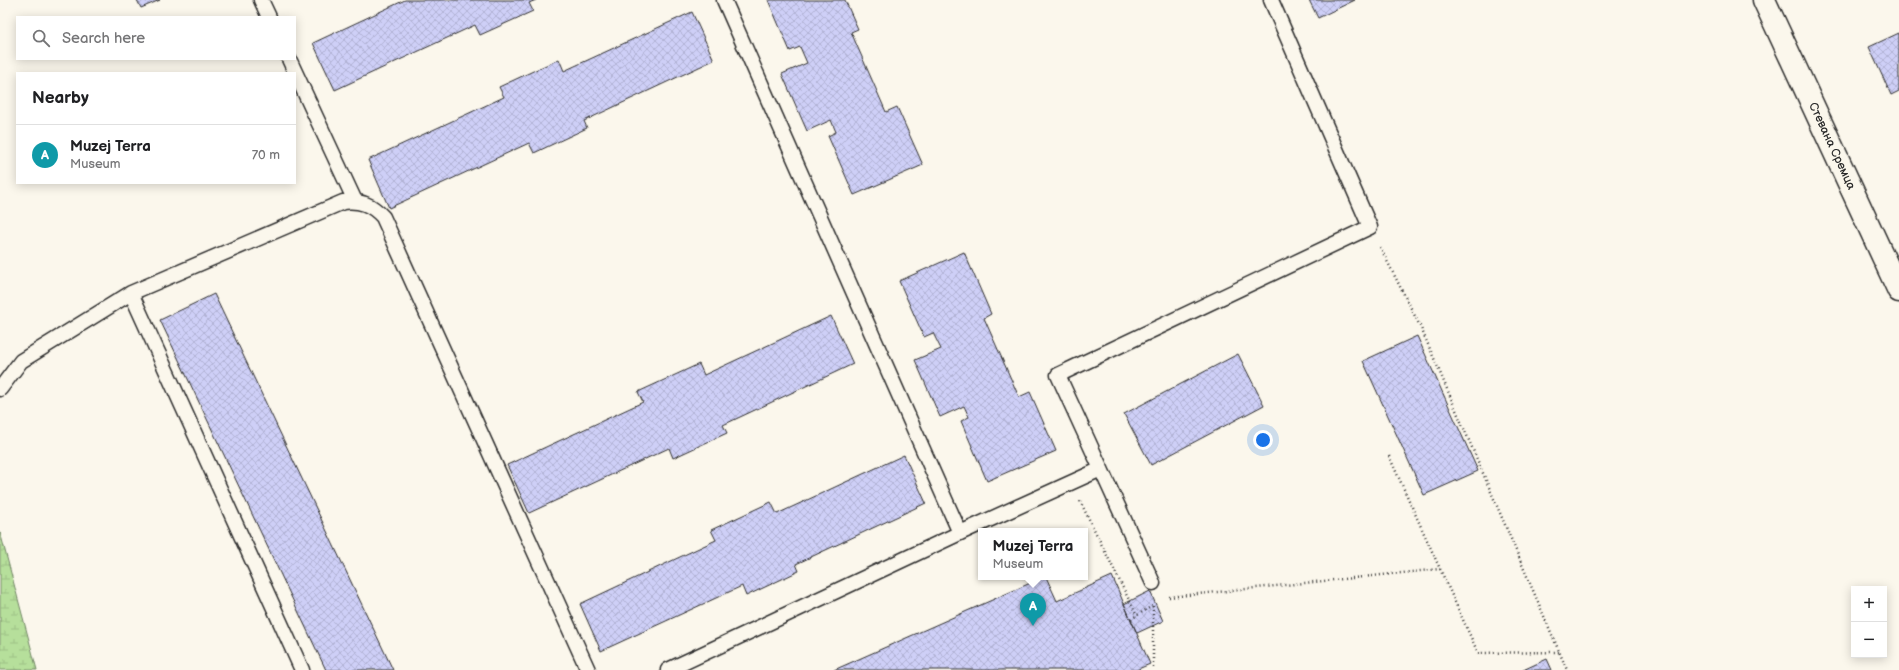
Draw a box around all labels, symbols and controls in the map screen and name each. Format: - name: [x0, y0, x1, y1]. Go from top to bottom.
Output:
- search box: [16, 16, 296, 60]
- icon: search: [30, 27, 52, 49]
- text: Search here: [62, 29, 145, 48]
- text: Nearby: [32, 88, 89, 108]
- street label: Стевана Сремца: [1805, 100, 1859, 192]
- text: Muzej Terra: [70, 137, 151, 156]
- text: A: [41, 147, 49, 163]
- text: 70 m: [252, 147, 280, 163]
- text: Museum: [70, 156, 121, 172]
- your location: [1253, 430, 1273, 450]
- popup: [978, 528, 1088, 580]
- text: Muzej Terra: [993, 537, 1073, 556]
- text: Museum: [993, 556, 1043, 572]
- map controls: [1851, 586, 1887, 658]
- button: +: [1851, 586, 1887, 622]
- pin: A: [1020, 593, 1046, 626]
- button: −: [1851, 622, 1887, 658]

